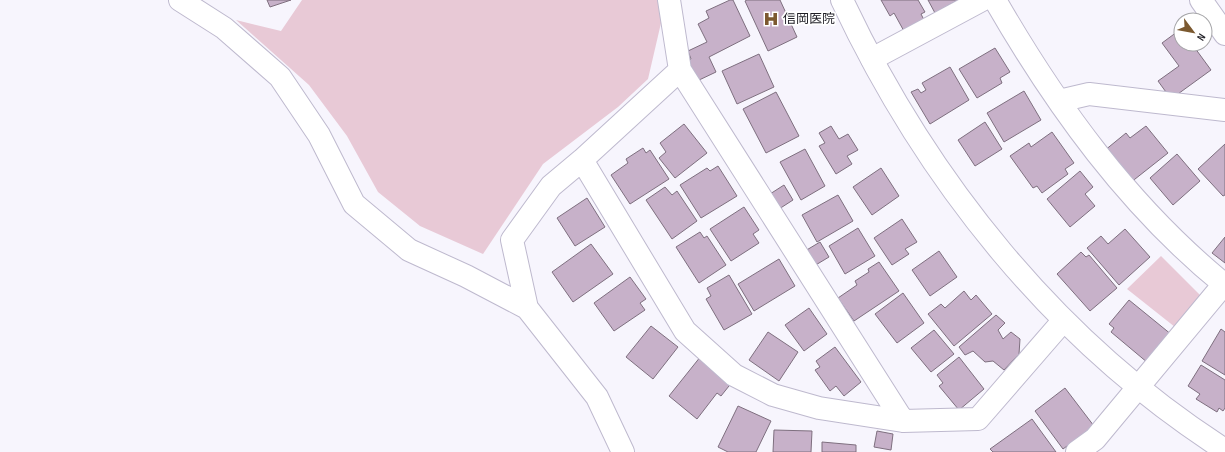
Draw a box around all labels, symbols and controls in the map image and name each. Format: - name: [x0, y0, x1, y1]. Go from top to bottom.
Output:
- hospital icon: 信岡医院: [762, 10, 780, 28]
- place label: 信岡医院: [783, 11, 835, 27]
- north arrow: [1173, 12, 1213, 52]
- text: N: [1194, 31, 1208, 43]

